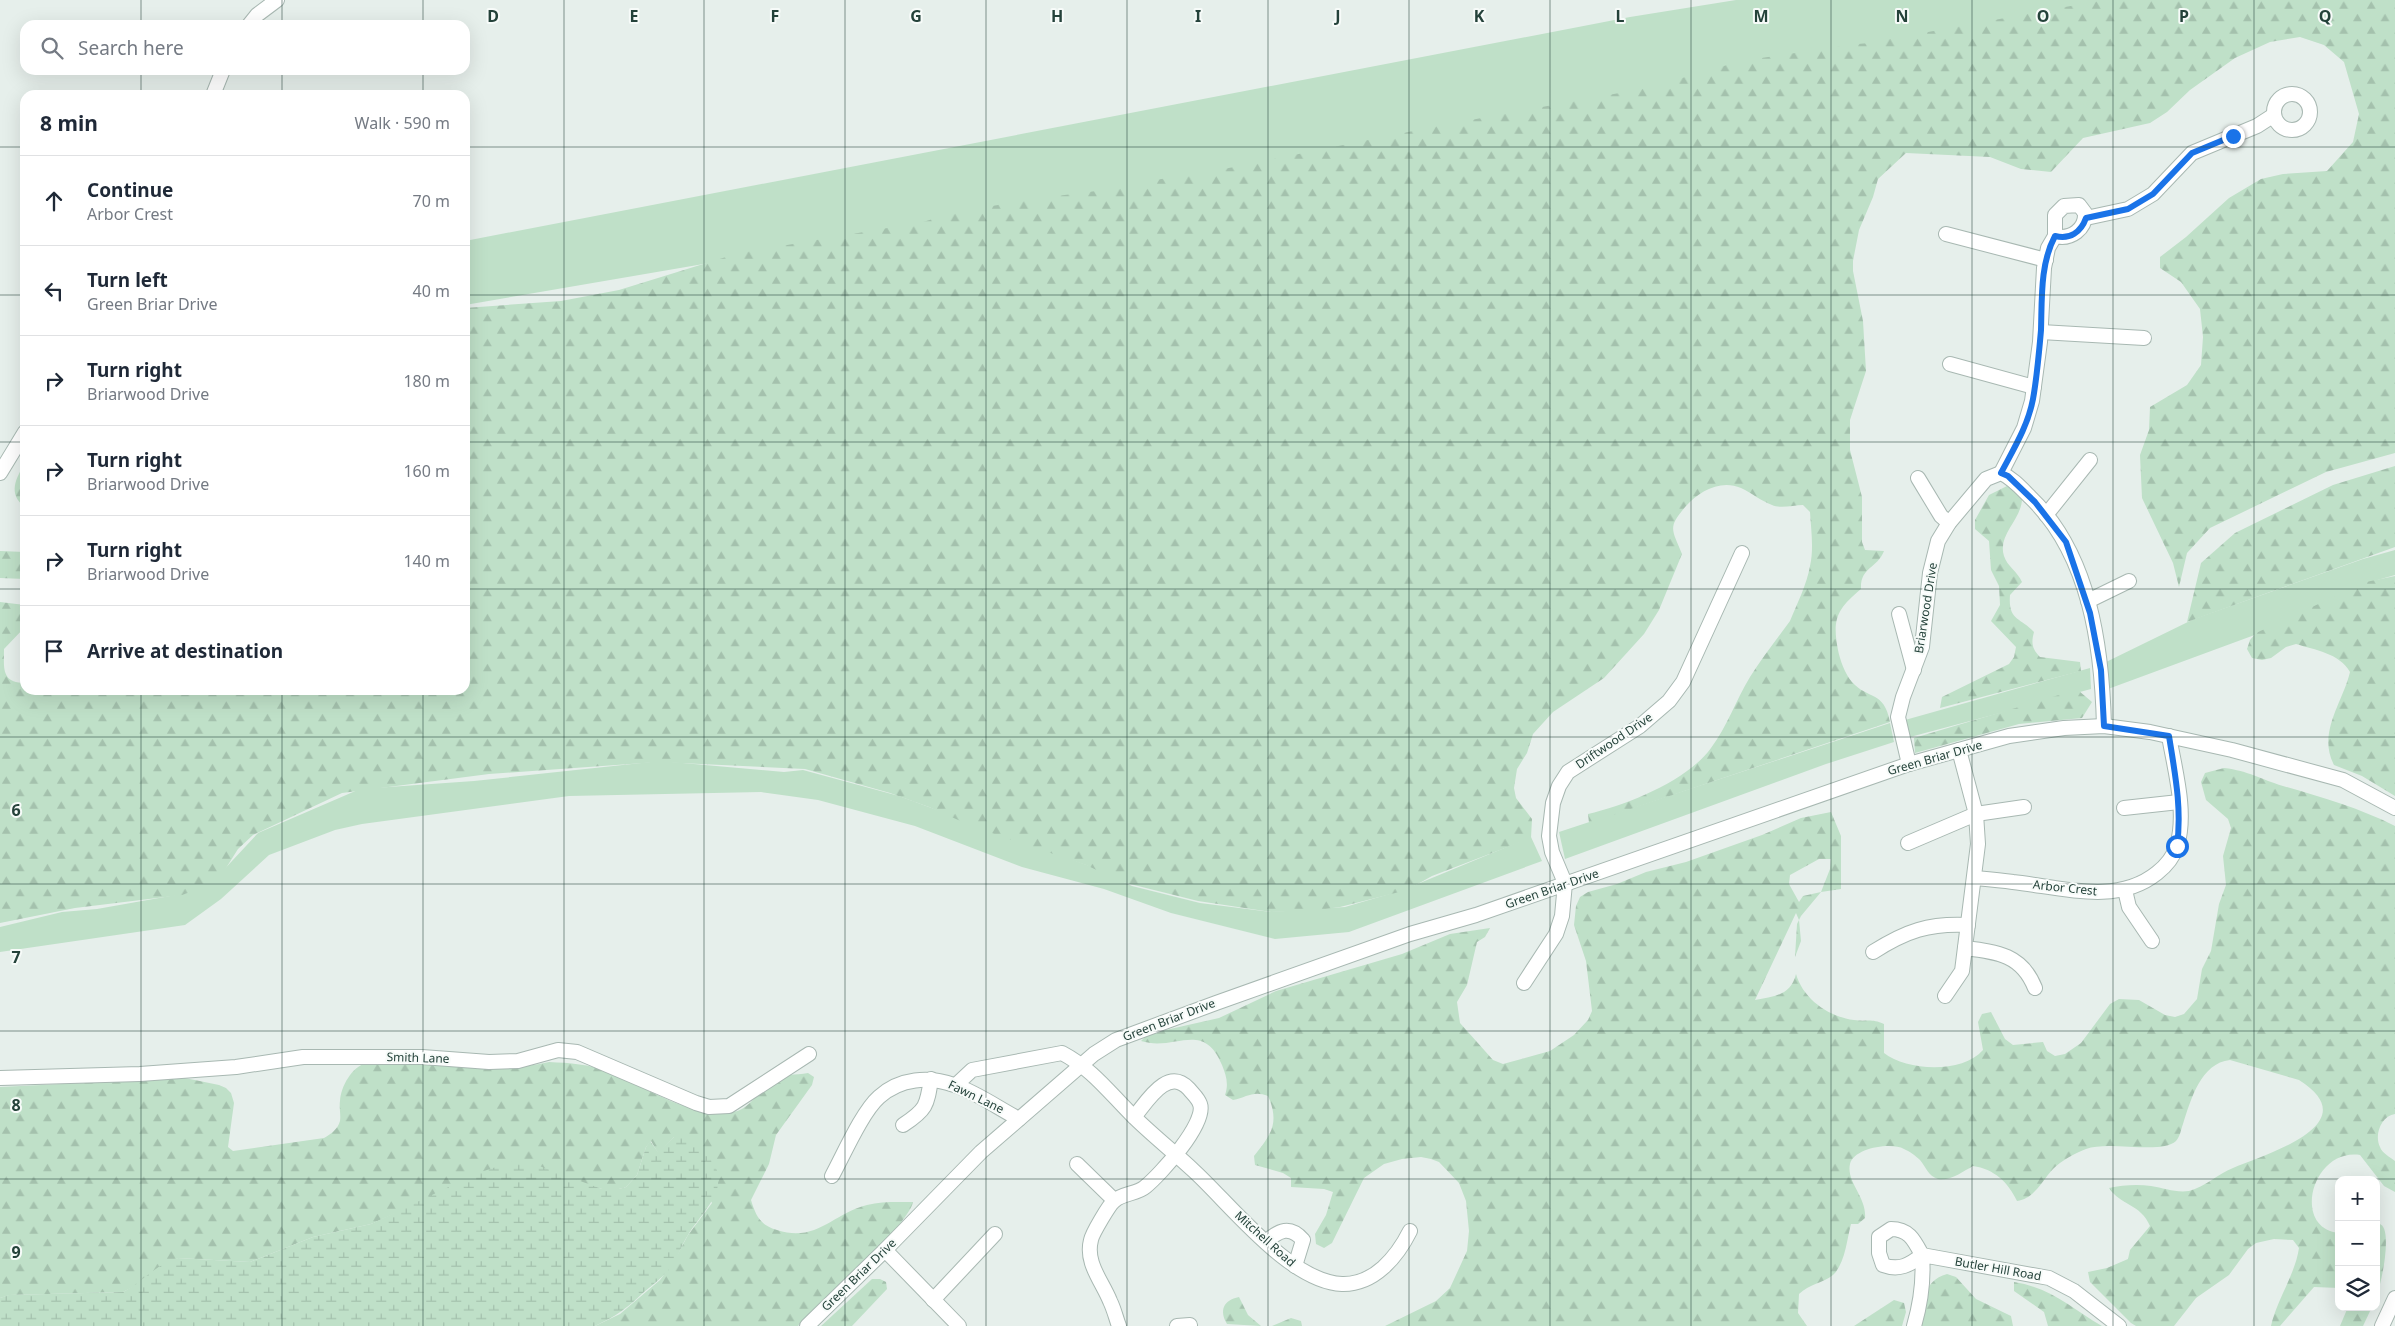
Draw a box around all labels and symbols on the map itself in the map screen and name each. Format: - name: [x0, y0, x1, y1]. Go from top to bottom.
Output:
- text: D: [487, 5, 499, 27]
- text: E: [630, 5, 639, 27]
- text: F: [771, 5, 779, 27]
- text: G: [910, 5, 922, 27]
- text: H: [1051, 5, 1063, 27]
- text: I: [1195, 5, 1201, 27]
- text: J: [1333, 5, 1341, 27]
- text: K: [1474, 5, 1485, 27]
- text: L: [1616, 5, 1625, 27]
- text: M: [1753, 5, 1769, 27]
- text: N: [1895, 5, 1909, 27]
- text: O: [2037, 5, 2049, 27]
- text: P: [2179, 5, 2189, 27]
- text: Q: [2319, 5, 2331, 27]
- route end: [2222, 125, 2245, 148]
- street label: Briarwood Drive: [1910, 561, 1941, 655]
- street label: Driftwood Drive: [1572, 708, 1656, 773]
- street label: Green Briar Drive: [1885, 736, 1984, 779]
- text: 6: [11, 799, 21, 821]
- route start: [2166, 835, 2189, 858]
- street label: Green Briar Drive: [1503, 864, 1601, 912]
- street label: Arbor Crest: [2032, 876, 2099, 899]
- text: 7: [11, 946, 21, 968]
- street label: Green Briar Drive: [1120, 994, 1218, 1045]
- street label: Smith Lane: [386, 1048, 450, 1067]
- street label: Fawn Lane: [945, 1076, 1007, 1117]
- text: 8: [11, 1094, 21, 1116]
- street label: Mitchell Road: [1231, 1207, 1299, 1271]
- street label: Green Briar Drive: [818, 1234, 900, 1315]
- text: 9: [11, 1241, 21, 1263]
- street label: Butler Hill Road: [1953, 1253, 2043, 1284]

